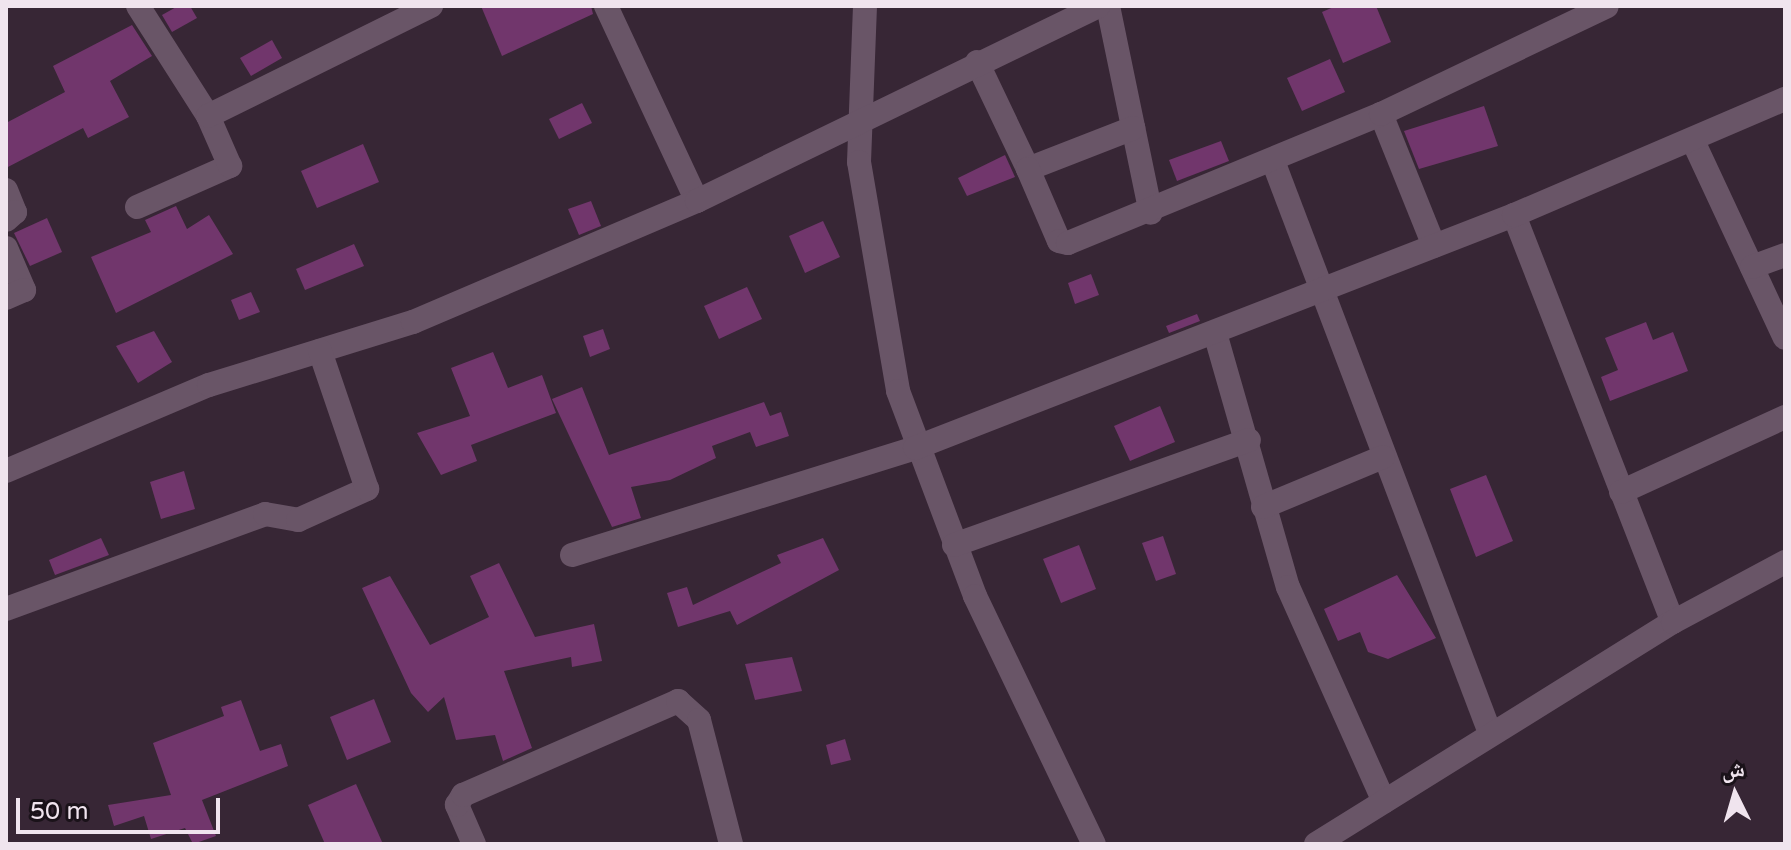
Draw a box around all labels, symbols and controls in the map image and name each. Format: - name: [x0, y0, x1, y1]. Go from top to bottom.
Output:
- north arrow: [1695, 754, 1775, 834]
- text: ش: [1720, 756, 1746, 784]
- scale bar: [20, 782, 224, 832]
- text: 50 m: [30, 797, 88, 826]

